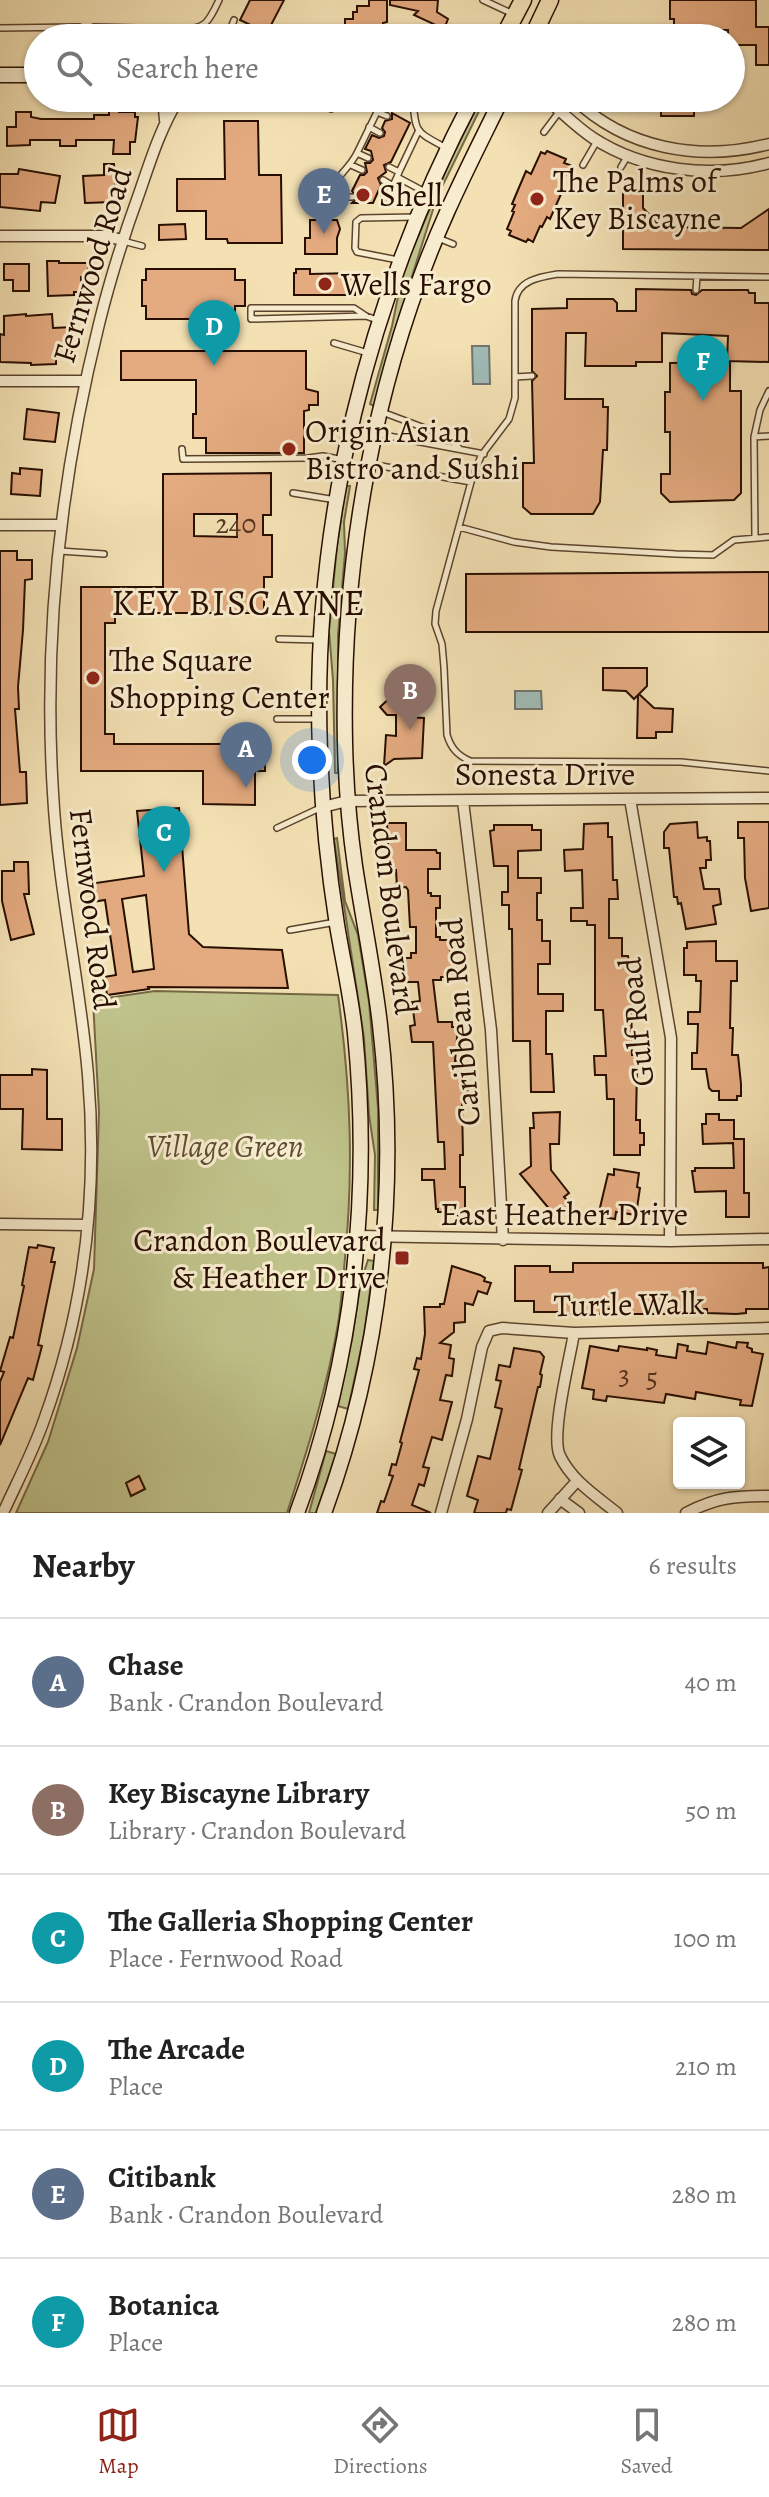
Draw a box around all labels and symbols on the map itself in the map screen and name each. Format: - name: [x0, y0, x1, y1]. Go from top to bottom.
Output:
- place label: The Palms of Key Biscayne: [553, 159, 722, 240]
- street label: Fernwood Road: [41, 161, 143, 368]
- pin: E: [298, 168, 350, 234]
- place label: Shell: [379, 173, 443, 217]
- marker: Shell: [354, 186, 372, 204]
- marker: The Palms of Key Biscayne: [528, 190, 546, 208]
- place label: Wells Fargo: [340, 262, 492, 306]
- marker: Wells Fargo: [316, 275, 334, 293]
- pin: D: [188, 300, 240, 366]
- pin: F: [677, 335, 729, 401]
- place label: Origin Asian Bistro and Sushi: [305, 409, 520, 490]
- marker: Origin Asian Bistro and Sushi: [280, 440, 298, 458]
- house number: 240: [216, 505, 256, 543]
- district label: KEY BISCAYNE: [111, 578, 367, 627]
- place label: The Square Shopping Center: [109, 638, 330, 719]
- pin: B: [384, 664, 436, 730]
- marker: The Square Shopping Center: [84, 669, 102, 687]
- pin: A: [220, 722, 272, 788]
- your location: [292, 740, 332, 780]
- street label: Sonesta Drive: [455, 752, 635, 796]
- street label: Crandon Boulevard: [354, 761, 428, 1018]
- street label: Fernwood Road: [59, 806, 127, 1013]
- pin: C: [138, 806, 190, 872]
- street label: Caribbean Road: [429, 915, 491, 1128]
- street label: Gulf Road: [607, 955, 665, 1089]
- park label: Village Green: [146, 1124, 304, 1168]
- street label: East Heather Drive: [440, 1192, 688, 1236]
- place label: Crandon Boulevard & Heather Drive: [133, 1218, 387, 1299]
- marker: Crandon Boulevard & Heather Drive: [393, 1249, 411, 1267]
- street label: Turtle Walk: [553, 1281, 705, 1327]
- house number: 3: [618, 1356, 630, 1394]
- house number: 5: [646, 1359, 658, 1397]

